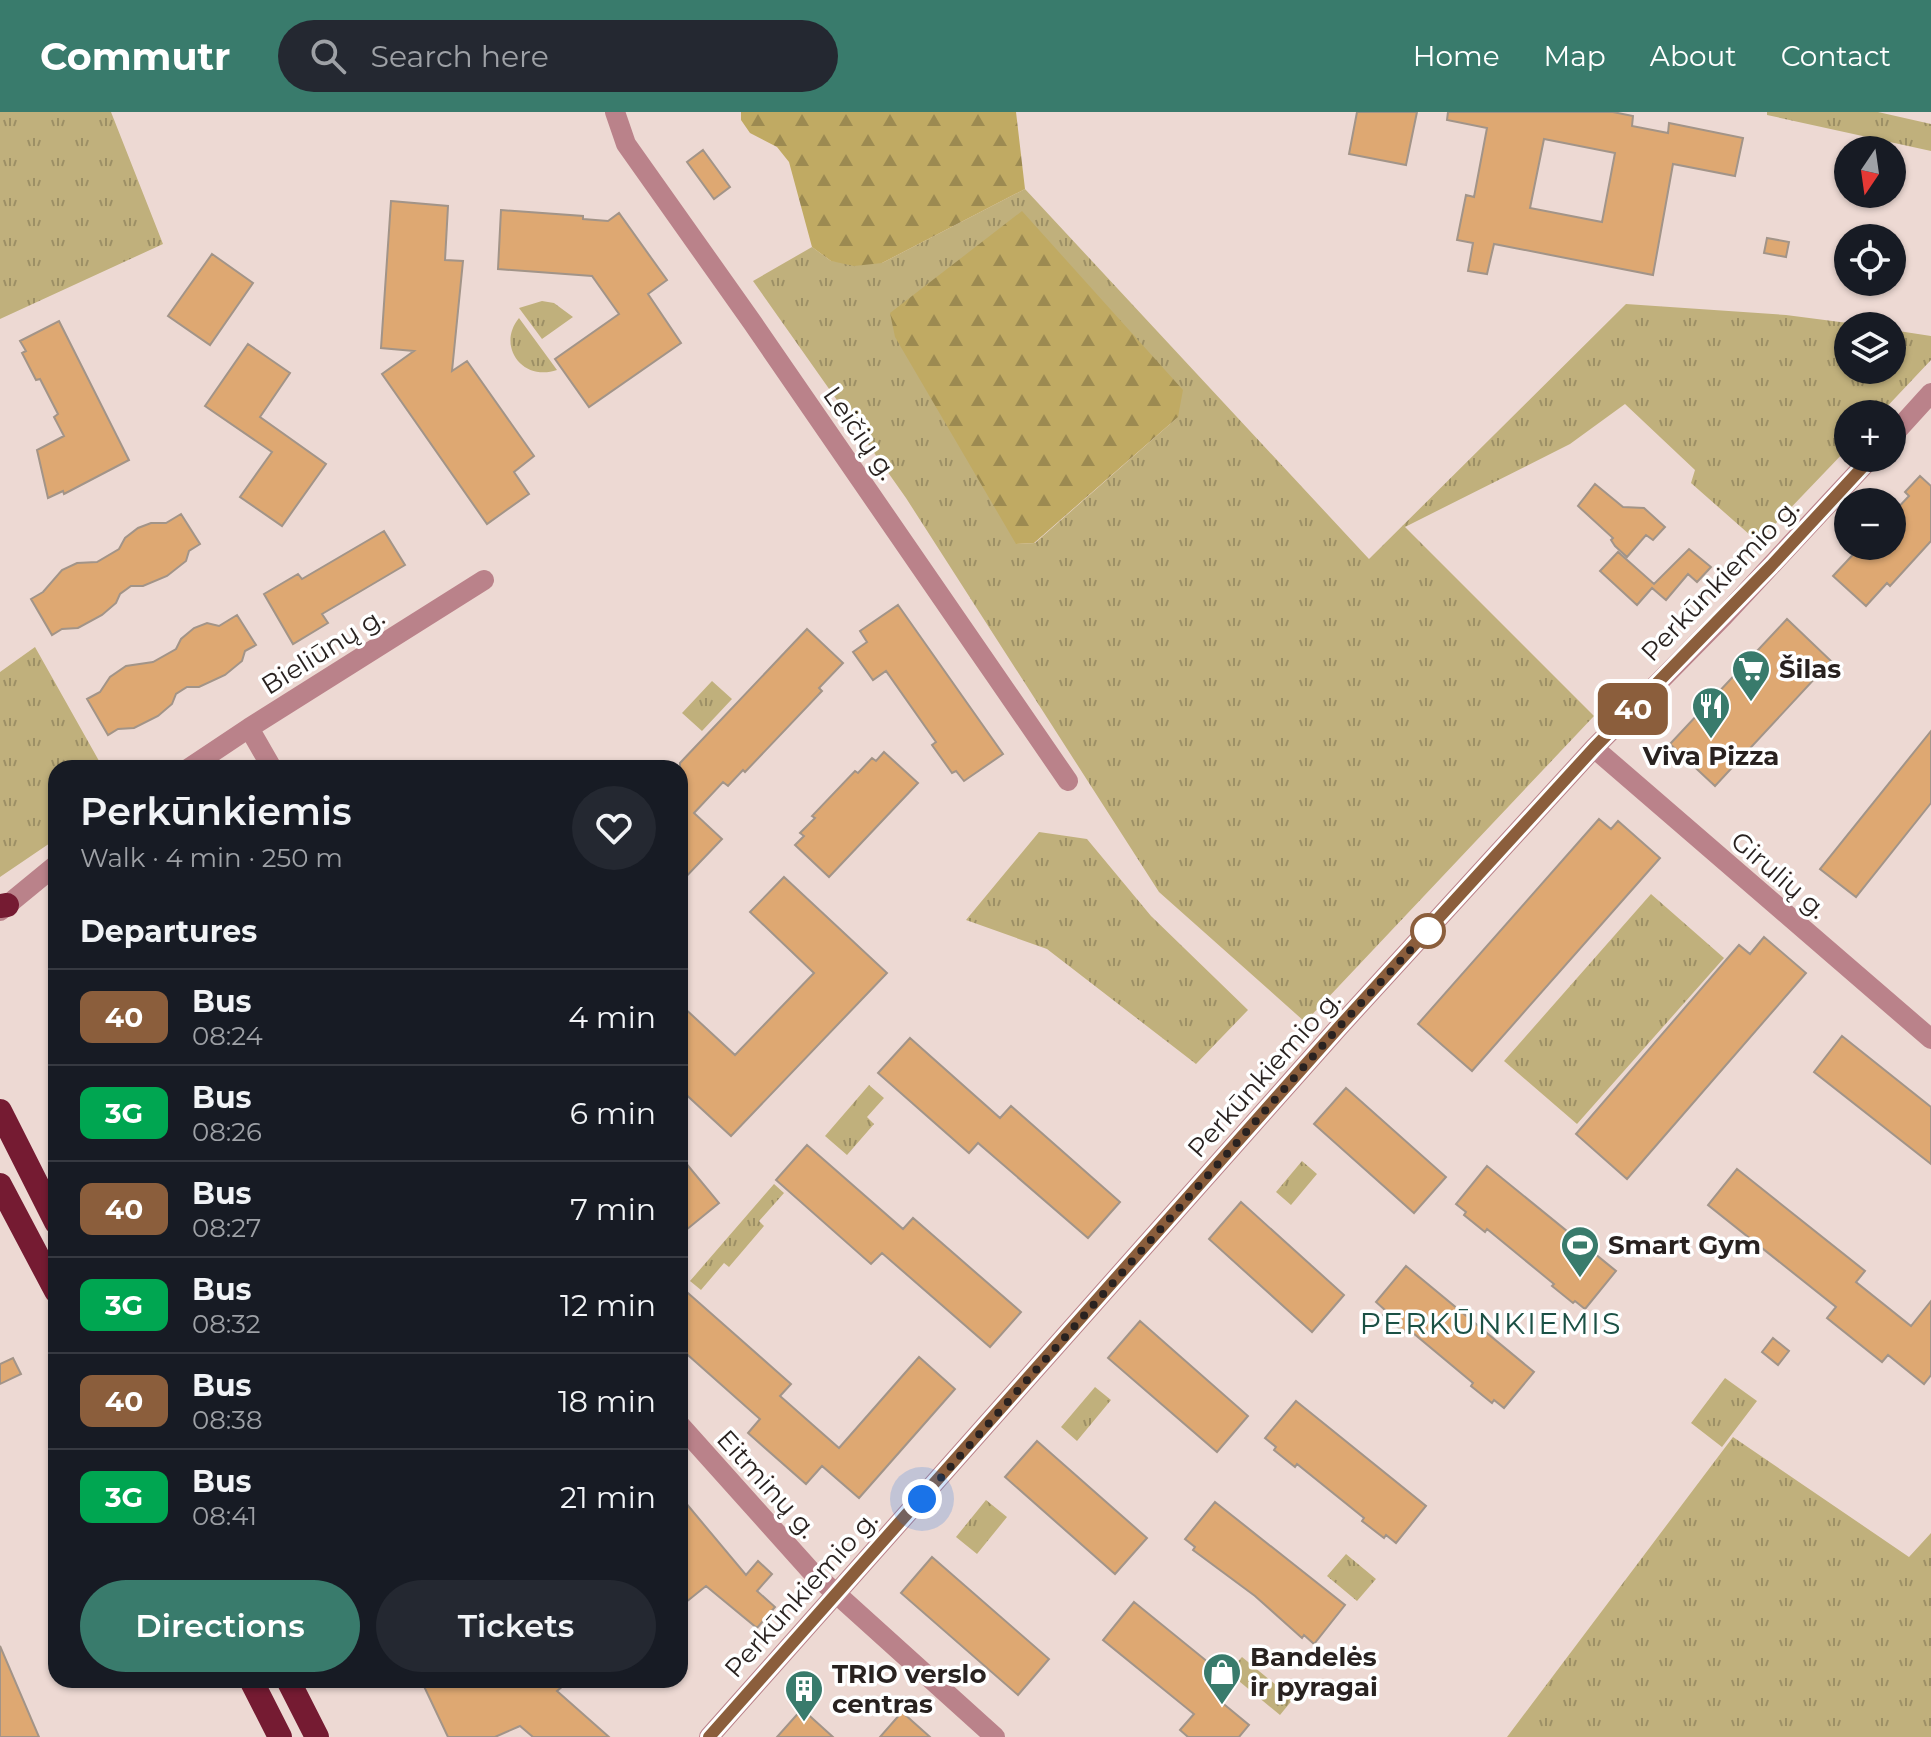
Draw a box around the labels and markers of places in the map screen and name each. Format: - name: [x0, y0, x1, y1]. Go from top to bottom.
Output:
- supermarket icon: Šilas: [1730, 648, 1772, 703]
- place label: Šilas: [1779, 653, 1841, 685]
- restaurant icon: Viva Pizza: [1690, 685, 1732, 740]
- place label: Viva Pizza: [1642, 740, 1779, 772]
- unlabelled marker: [1411, 914, 1445, 948]
- sports icon: Smart Gym: [1559, 1224, 1601, 1279]
- place label: Smart Gym: [1608, 1229, 1761, 1261]
- place label: Bandelės ir pyragai: [1250, 1641, 1378, 1703]
- shop icon: Bandelės ir pyragai: [1201, 1651, 1243, 1706]
- place label: TRIO verslo centras: [832, 1658, 986, 1720]
- building icon: TRIO verslo centras: [783, 1668, 825, 1723]

